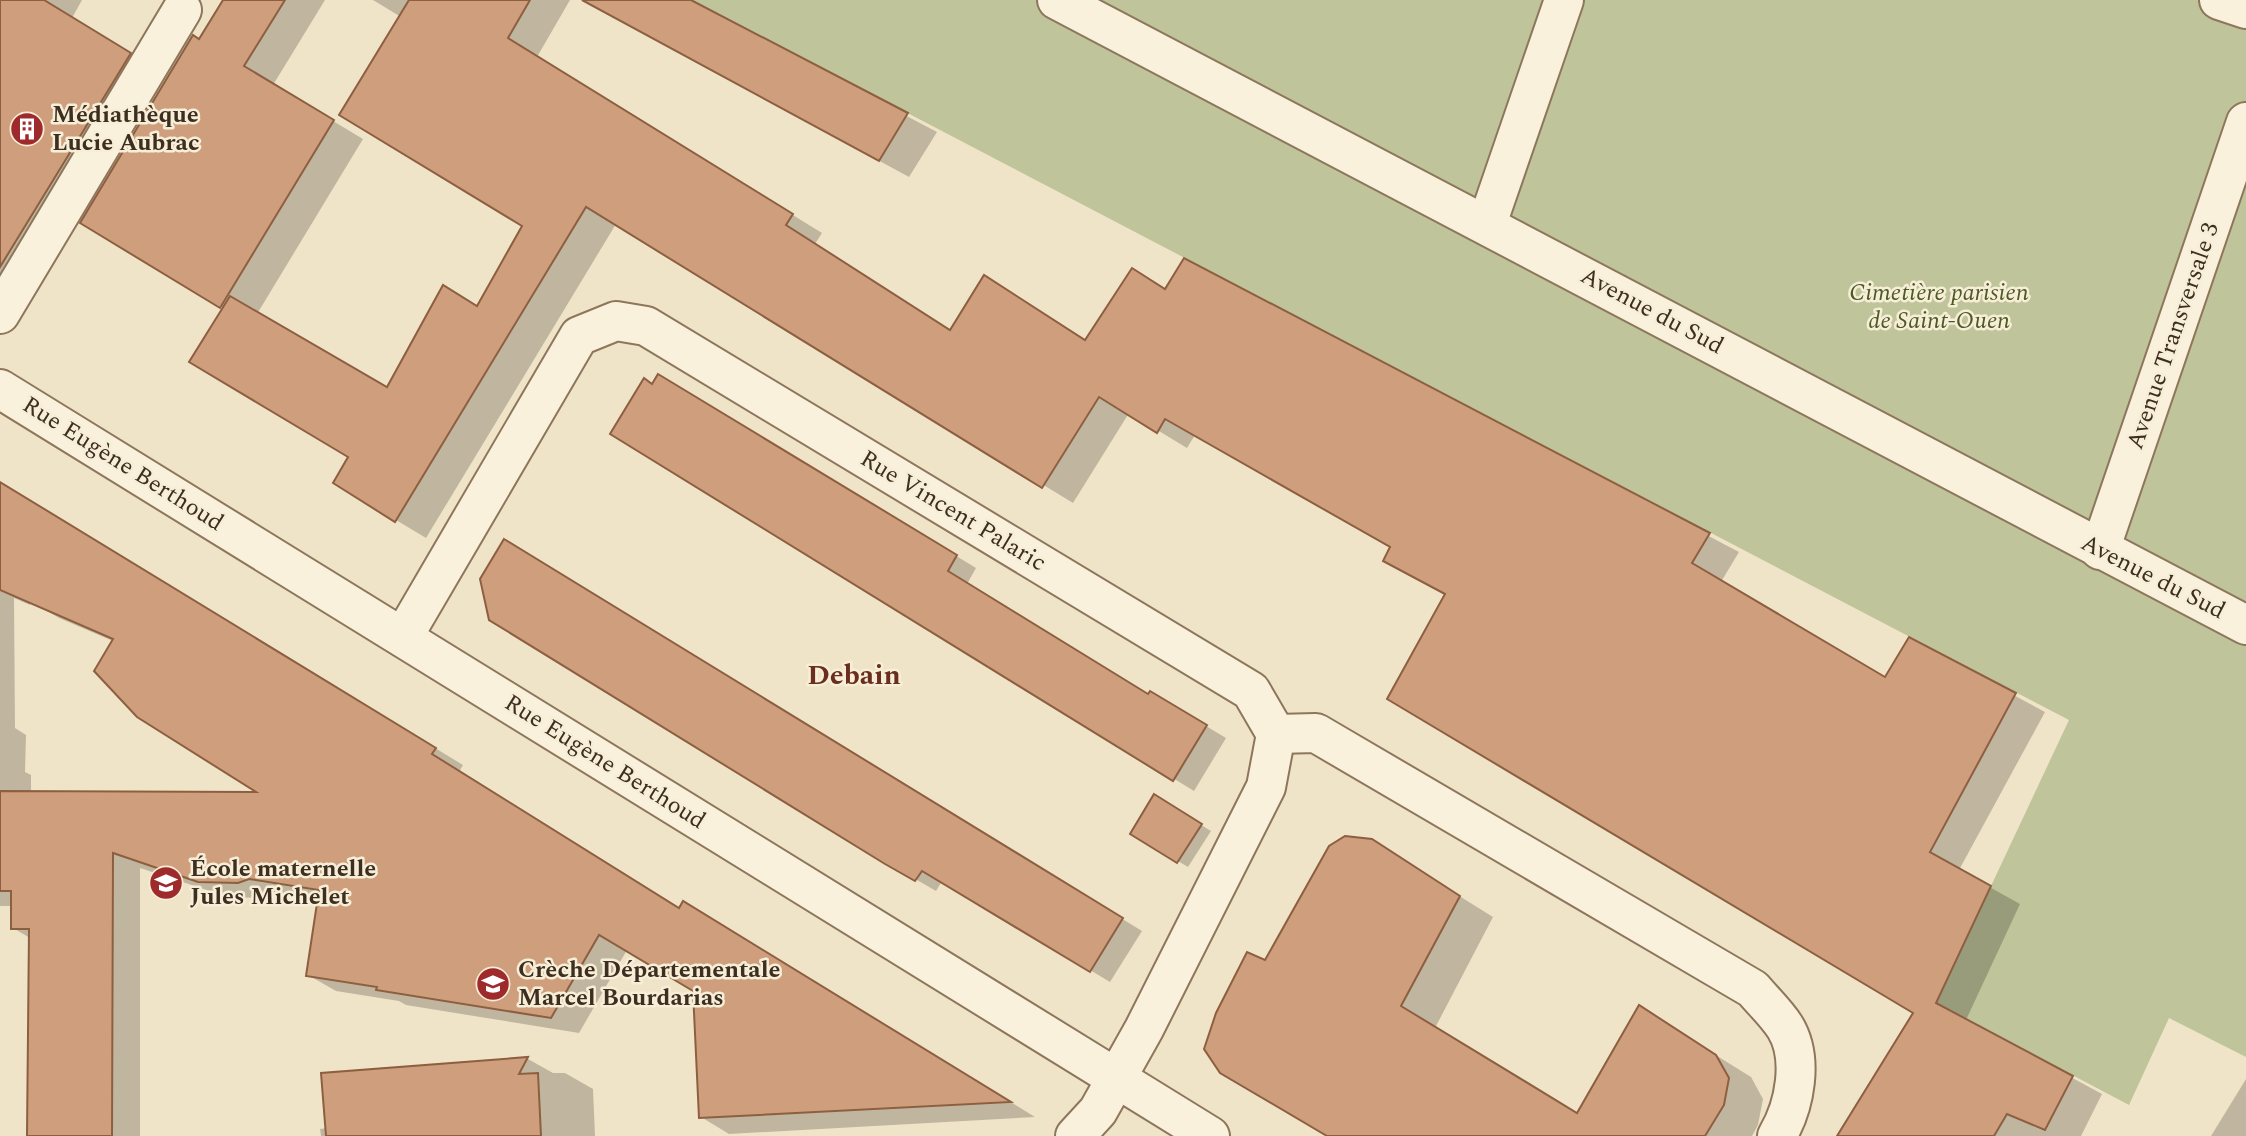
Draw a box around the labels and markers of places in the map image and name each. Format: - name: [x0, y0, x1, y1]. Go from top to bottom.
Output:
- place label: Médiathèque Lucie Aubrac: [52, 97, 200, 161]
- building icon: Médiathèque Lucie Aubrac: [8, 110, 46, 148]
- place label: École maternelle Jules Michelet: [190, 851, 376, 915]
- school or university icon: École maternelle Jules Michelet: [147, 864, 185, 902]
- place label: Crèche Départementale Marcel Bourdarias: [518, 952, 780, 1016]
- school or university icon: Crèche Départementale Marcel Bourdarias: [474, 965, 512, 1003]

